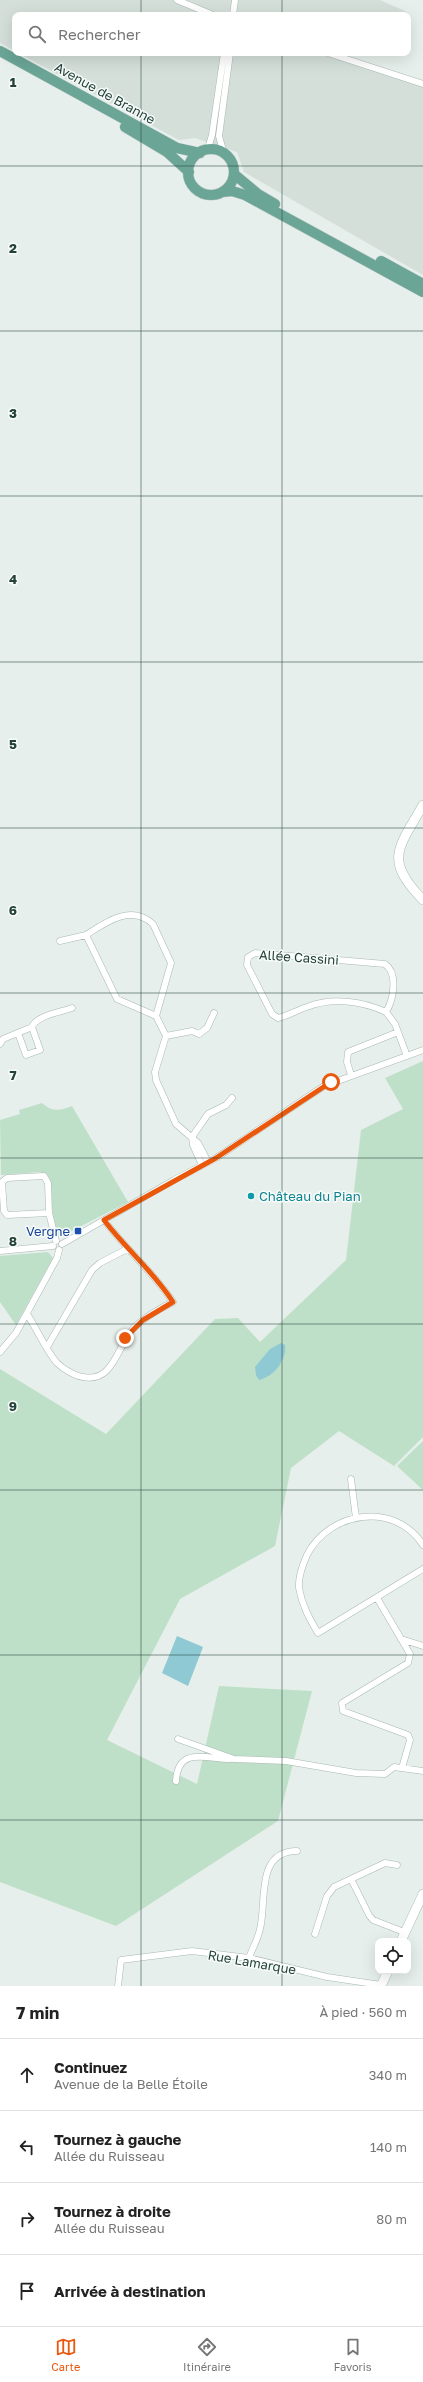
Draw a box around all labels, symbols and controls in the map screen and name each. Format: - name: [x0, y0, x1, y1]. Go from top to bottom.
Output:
- search box: [12, 12, 411, 56]
- icon: search: [26, 23, 48, 45]
- text: Rechercher: [58, 25, 141, 43]
- street label: Avenue de Branne: [52, 59, 158, 127]
- text: 1: [10, 74, 17, 90]
- text: 2: [9, 240, 17, 256]
- text: 3: [9, 405, 17, 421]
- text: 4: [9, 571, 17, 587]
- text: 5: [9, 736, 17, 752]
- text: 6: [9, 902, 17, 918]
- street label: Allée Cassini: [259, 946, 339, 968]
- text: 7: [9, 1067, 17, 1083]
- route start: [322, 1073, 340, 1091]
- place label: Château du Pian: [259, 1188, 361, 1204]
- marker: Château du Pian: [246, 1191, 256, 1201]
- place label: Vergne: [26, 1223, 70, 1239]
- marker: Vergne: [73, 1226, 83, 1236]
- text: 8: [9, 1233, 17, 1249]
- route end: [116, 1329, 134, 1347]
- text: 9: [9, 1398, 17, 1414]
- map controls: [375, 1938, 411, 1974]
- button: locate: [375, 1938, 411, 1974]
- street label: Rue Lamarque: [207, 1946, 297, 1978]
- text: 7 min: [16, 2002, 59, 2023]
- text: À pied · 560 m: [319, 2004, 407, 2020]
- text: Continuez: [54, 2058, 127, 2076]
- icon: ahead: [16, 2064, 38, 2086]
- text: 340 m: [369, 2067, 407, 2083]
- text: Avenue de la Belle Étoile: [54, 2076, 208, 2092]
- text: Tournez à gauche: [54, 2130, 181, 2148]
- icon: left: [16, 2136, 38, 2158]
- text: 140 m: [370, 2139, 407, 2155]
- text: Allée du Ruisseau: [54, 2148, 165, 2164]
- text: Tournez à droite: [54, 2202, 171, 2220]
- icon: right: [16, 2208, 38, 2230]
- text: 80 m: [376, 2211, 407, 2227]
- text: Allée du Ruisseau: [54, 2220, 165, 2236]
- icon: arrive: [16, 2280, 38, 2302]
- text: Arrivée à destination: [54, 2282, 206, 2300]
- tab: Carte: [51, 2336, 80, 2373]
- tab: Itinéraire: [183, 2336, 231, 2373]
- tab: Favoris: [334, 2336, 372, 2373]

